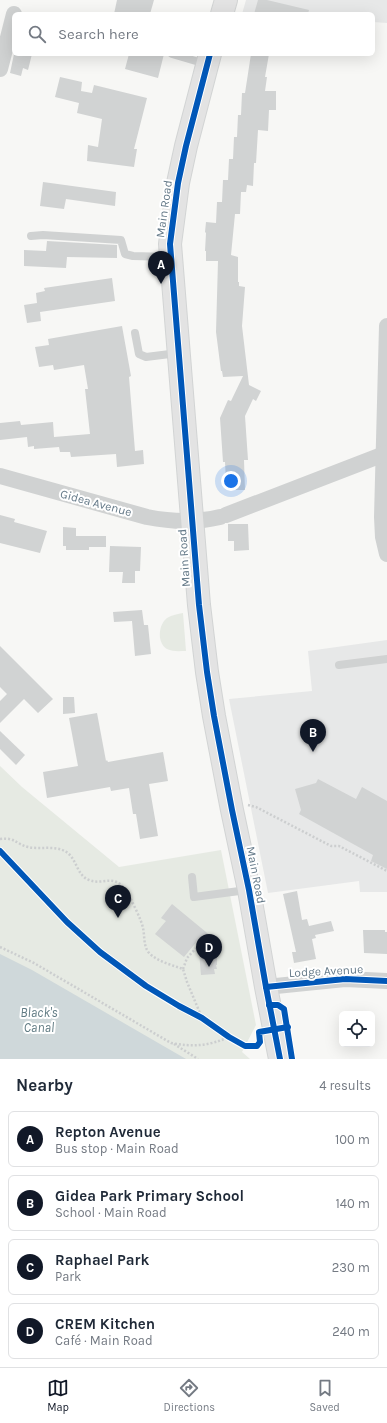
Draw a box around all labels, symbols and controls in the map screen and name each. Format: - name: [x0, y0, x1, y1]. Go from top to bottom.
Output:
- search box: [12, 12, 375, 56]
- icon: search: [26, 23, 48, 45]
- text: Search here: [58, 25, 139, 43]
- street label: Main Road: [153, 179, 175, 239]
- pin: A: [148, 251, 174, 284]
- your location: [221, 471, 241, 491]
- street label: Gidea Avenue: [59, 487, 133, 519]
- street label: Main Road: [175, 529, 193, 587]
- pin: B: [300, 719, 326, 752]
- street label: Main Road: [244, 845, 268, 905]
- pin: C: [105, 885, 131, 918]
- pin: D: [196, 934, 222, 967]
- street label: Lodge Avenue: [288, 962, 364, 980]
- water label: Black's Canal: [20, 1005, 58, 1035]
- map controls: [339, 1011, 375, 1047]
- button: locate: [339, 1011, 375, 1047]
- text: Nearby: [16, 1075, 73, 1095]
- text: 4 results: [319, 1078, 371, 1093]
- text: Repton Avenue: [55, 1123, 161, 1141]
- text: A: [26, 1132, 34, 1147]
- text: 100 m: [335, 1132, 370, 1147]
- text: Bus stop · Main Road: [55, 1141, 179, 1156]
- text: Gidea Park Primary School: [55, 1187, 244, 1205]
- text: B: [26, 1196, 34, 1211]
- text: 140 m: [335, 1196, 370, 1211]
- text: School · Main Road: [55, 1205, 167, 1220]
- text: Raphael Park: [55, 1251, 149, 1269]
- text: C: [26, 1260, 34, 1275]
- text: 230 m: [332, 1260, 370, 1275]
- text: Park: [55, 1269, 81, 1284]
- text: CREM Kitchen: [55, 1315, 155, 1333]
- text: D: [26, 1324, 34, 1339]
- text: 240 m: [332, 1324, 370, 1339]
- text: Café · Main Road: [55, 1333, 153, 1348]
- tab: Map: [47, 1377, 69, 1414]
- tab: Directions: [163, 1377, 215, 1414]
- tab: Saved: [309, 1377, 340, 1414]

